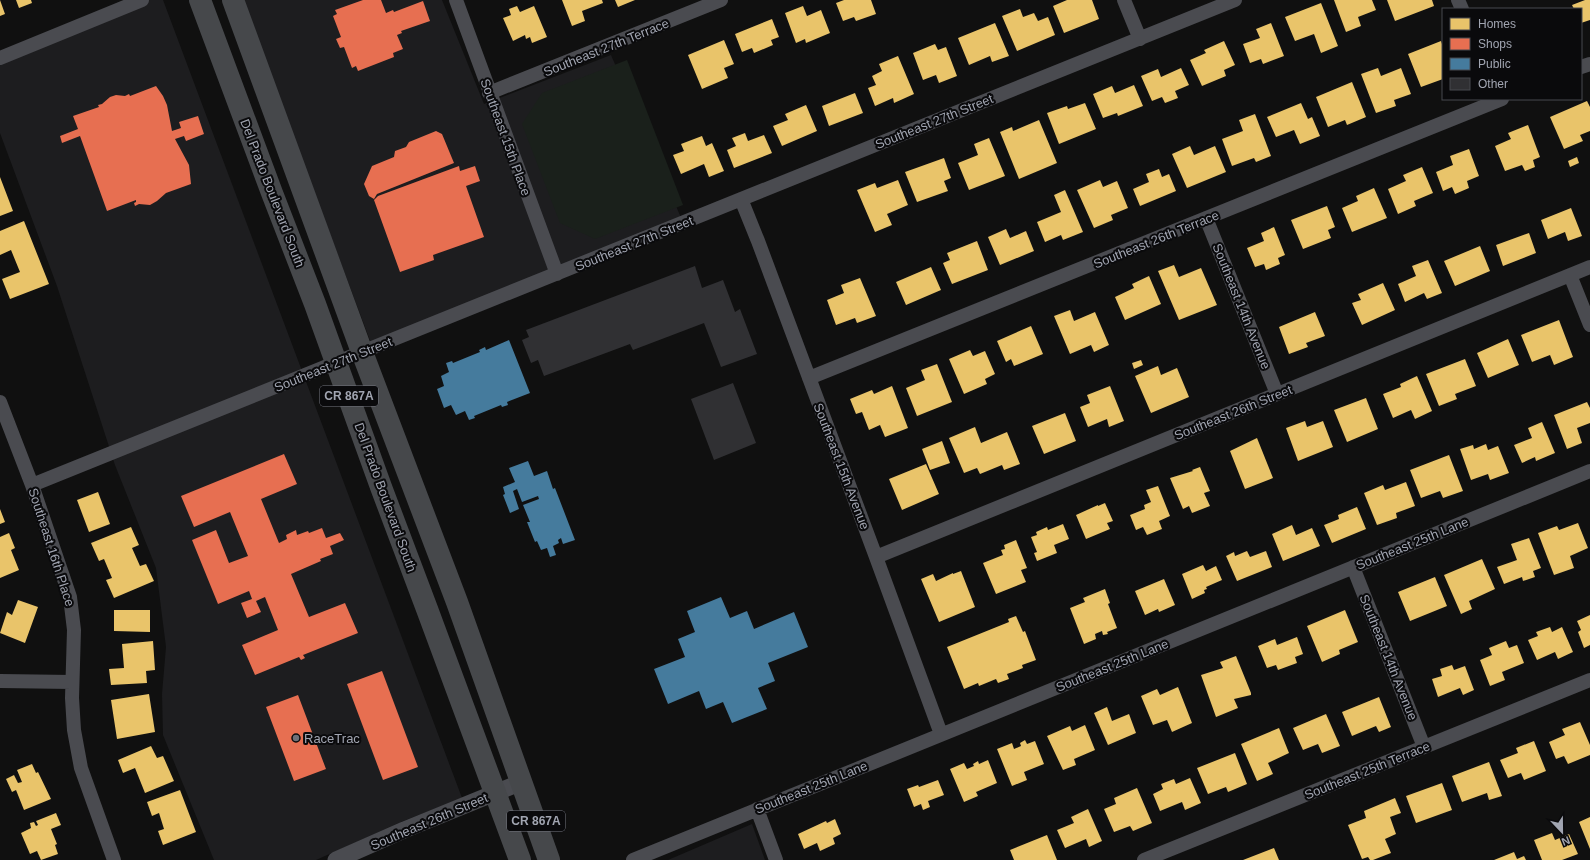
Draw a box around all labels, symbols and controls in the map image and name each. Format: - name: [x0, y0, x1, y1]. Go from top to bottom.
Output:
- legend: [1442, 8, 1582, 100]
- street label: Southeast 27th Terrace: [541, 15, 671, 80]
- text: Homes: [1478, 17, 1516, 31]
- text: Shops: [1478, 37, 1512, 51]
- text: Public: [1478, 57, 1511, 71]
- street label: Southeast 15th Place: [477, 77, 534, 198]
- text: Other: [1478, 77, 1508, 91]
- street label: Southeast 27th Street: [873, 91, 996, 152]
- street label: Del Prado Boulevard South: [237, 117, 308, 269]
- street label: Southeast 26th Terrace: [1091, 207, 1221, 272]
- street label: Southeast 27th Street: [573, 213, 696, 274]
- street label: Southeast 14th Avenue: [1209, 241, 1274, 371]
- street label: Southeast 27th Street: [272, 334, 395, 395]
- street label: Southeast 26th Street: [1172, 382, 1295, 443]
- road number: CR 867A: [320, 386, 378, 406]
- street label: Southeast 15th Avenue: [810, 401, 873, 532]
- street label: Del Prado Boulevard South: [352, 421, 420, 574]
- street label: Southeast 16th Place: [25, 486, 78, 608]
- street label: Southeast 25th Lane: [1354, 514, 1471, 573]
- street label: Southeast 14th Avenue: [1356, 592, 1421, 722]
- street label: Southeast 25th Lane: [1054, 636, 1171, 695]
- place label: RaceTrac: [304, 731, 360, 746]
- marker: RaceTrac: [291, 733, 301, 743]
- street label: Southeast 25th Terrace: [1302, 738, 1432, 803]
- street label: Southeast 25th Lane: [753, 758, 870, 817]
- street label: Southeast 26th Street: [368, 790, 490, 853]
- road number: CR 867A: [507, 811, 565, 831]
- north arrow: [1542, 812, 1582, 852]
- text: N: [1560, 834, 1572, 848]

